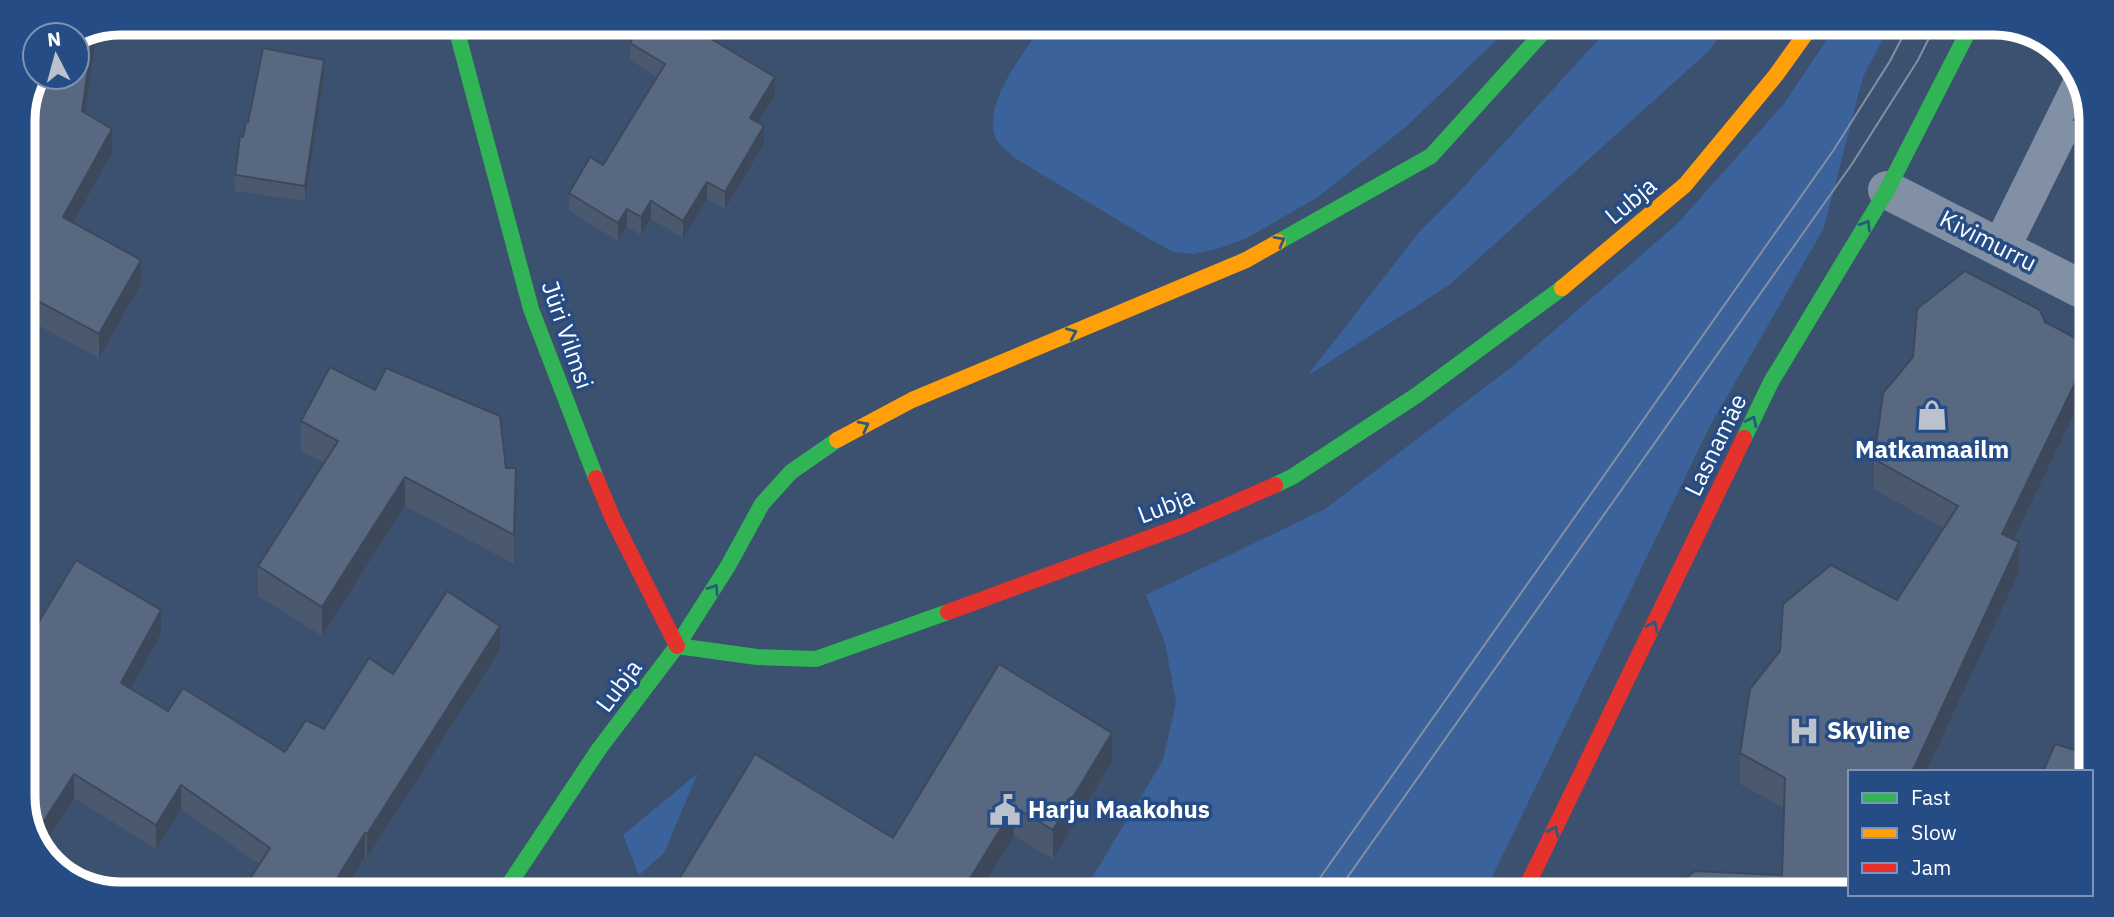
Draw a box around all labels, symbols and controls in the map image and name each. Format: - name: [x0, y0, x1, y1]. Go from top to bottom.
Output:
- north arrow: [21, 21, 91, 91]
- text: N: [46, 26, 62, 52]
- street label: Lubja: [1598, 169, 1663, 231]
- street label: Kivimurru: [1934, 202, 2042, 278]
- one-way arrow: [1858, 219, 1871, 232]
- one-way arrow: [1272, 236, 1285, 249]
- street label: Jüri Vilmsi: [535, 276, 601, 393]
- one-way arrow: [1064, 327, 1077, 341]
- street label: Lasnamäe: [1677, 388, 1754, 501]
- shop icon: Matkamaailm: [1915, 398, 1949, 432]
- one-way arrow: [1744, 416, 1758, 429]
- one-way arrow: [857, 421, 869, 434]
- place label: Matkamaailm: [1855, 433, 2009, 465]
- street label: Lubja: [1133, 480, 1199, 530]
- one-way arrow: [705, 583, 718, 596]
- one-way arrow: [1645, 621, 1659, 633]
- street label: Lubja: [588, 652, 649, 718]
- hospital icon: Skyline: [1787, 714, 1821, 748]
- place label: Skyline: [1827, 714, 1910, 746]
- legend: [1848, 770, 2093, 896]
- text: Fast: [1911, 783, 1951, 811]
- public building icon: Harju Maakohus: [988, 793, 1022, 827]
- place label: Harju Maakohus: [1028, 793, 1210, 825]
- text: Slow: [1911, 818, 1957, 846]
- one-way arrow: [1546, 826, 1560, 838]
- text: Jam: [1911, 853, 1951, 881]

